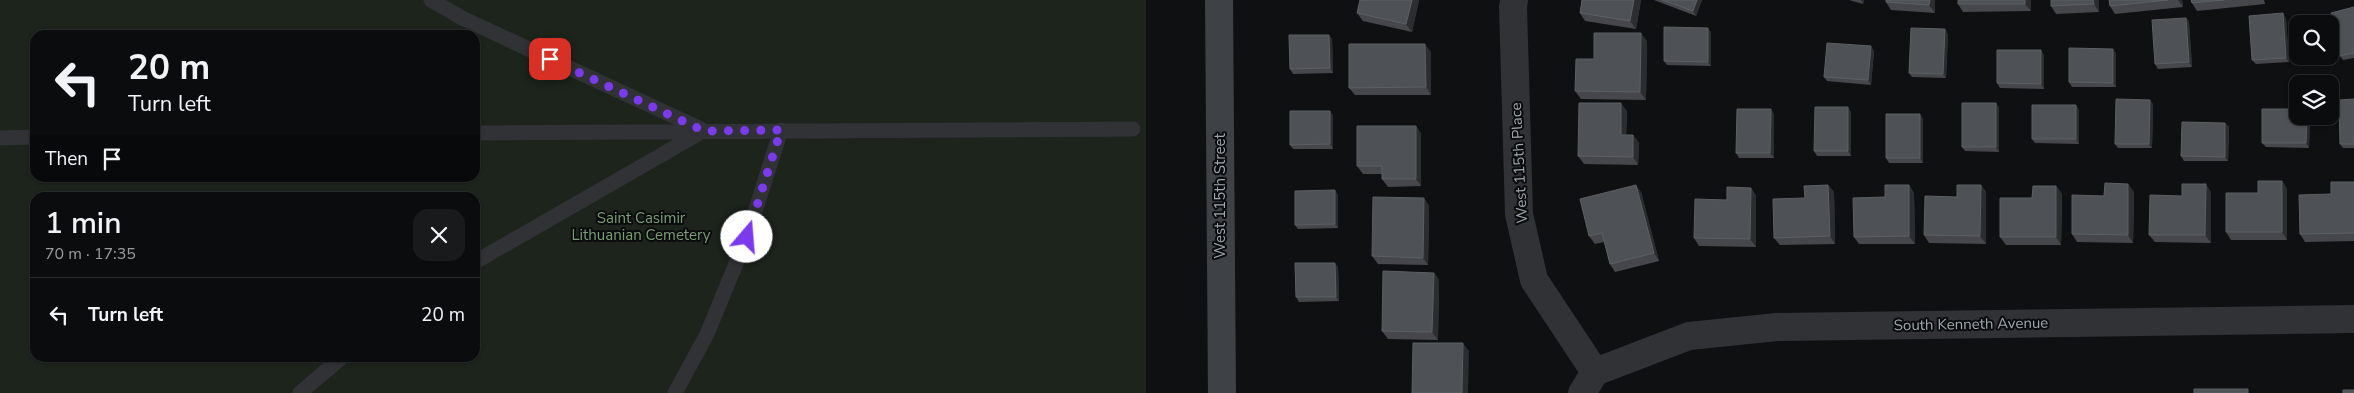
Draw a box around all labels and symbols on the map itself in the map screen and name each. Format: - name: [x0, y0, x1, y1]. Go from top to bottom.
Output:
- pin: [529, 38, 571, 80]
- street label: West 115th Place: [1506, 102, 1532, 224]
- street label: West 115th Street: [1210, 133, 1230, 259]
- park label: Saint Casimir Lithuanian Cemetery: [571, 208, 711, 245]
- position arrow: [720, 210, 772, 262]
- street label: South Kenneth Avenue: [1894, 313, 2048, 335]

